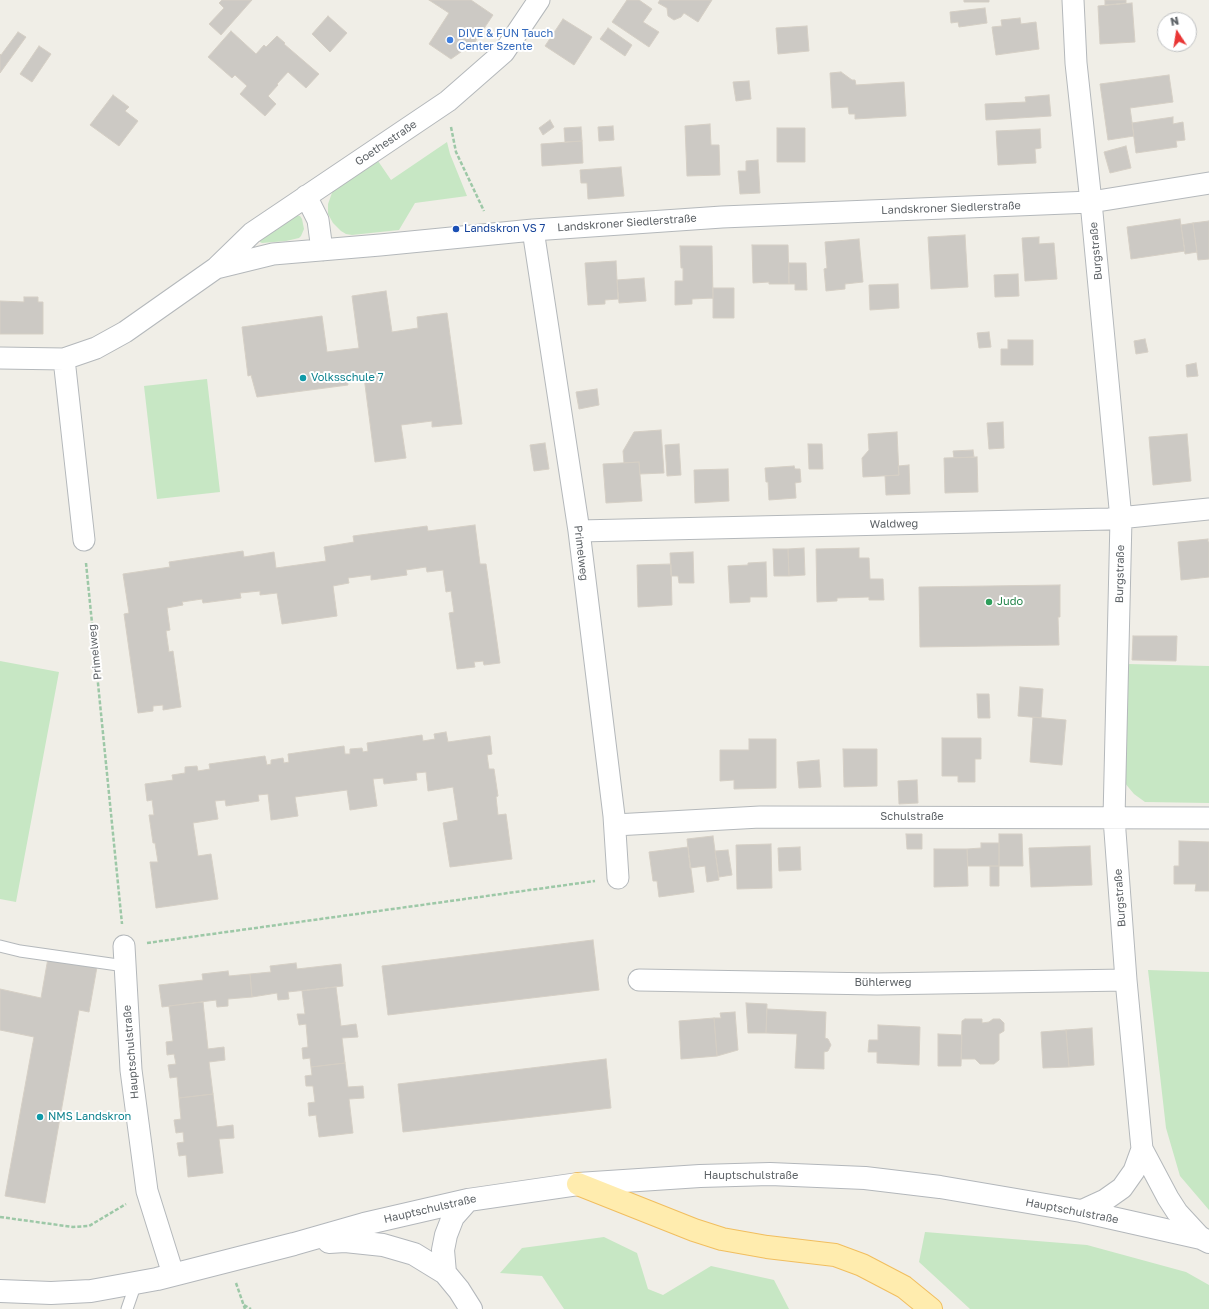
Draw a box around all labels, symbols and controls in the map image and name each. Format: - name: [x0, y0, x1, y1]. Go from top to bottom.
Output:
- north arrow: [1157, 12, 1197, 52]
- text: N: [1169, 14, 1180, 28]
- place label: DIVE & FUN Tauch Center Szente: [458, 27, 553, 53]
- marker: DIVE & FUN Tauch Center Szente: [445, 35, 455, 45]
- street label: Goethestraße: [353, 117, 419, 169]
- street label: Landskroner Siedlerstraße: [881, 199, 1021, 217]
- street label: Landskroner Siedlerstraße: [557, 212, 697, 234]
- street label: Burgstraße: [1087, 221, 1105, 281]
- place label: Landskron VS 7: [464, 222, 545, 236]
- marker: Landskron VS 7: [451, 224, 461, 234]
- place label: Volksschule 7: [311, 371, 383, 385]
- marker: Volksschule 7: [298, 373, 308, 383]
- street label: Waldweg: [870, 517, 918, 531]
- street label: Primelweg: [571, 524, 591, 582]
- street label: Burgstraße: [1113, 545, 1127, 603]
- place label: Judo: [997, 595, 1023, 609]
- marker: Judo: [984, 597, 994, 607]
- street label: Primelweg: [86, 624, 104, 680]
- street label: Schulstraße: [880, 810, 944, 824]
- street label: Burgstraße: [1111, 868, 1129, 928]
- street label: Bühlerweg: [854, 976, 912, 990]
- street label: Hauptschulstraße: [120, 1004, 142, 1100]
- place label: NMS Landskron: [48, 1110, 131, 1124]
- marker: NMS Landskron: [35, 1112, 45, 1122]
- street label: Hauptschulstraße: [704, 1169, 798, 1183]
- street label: Hauptschulstraße: [382, 1192, 478, 1226]
- street label: Hauptschulstraße: [1024, 1196, 1120, 1226]

